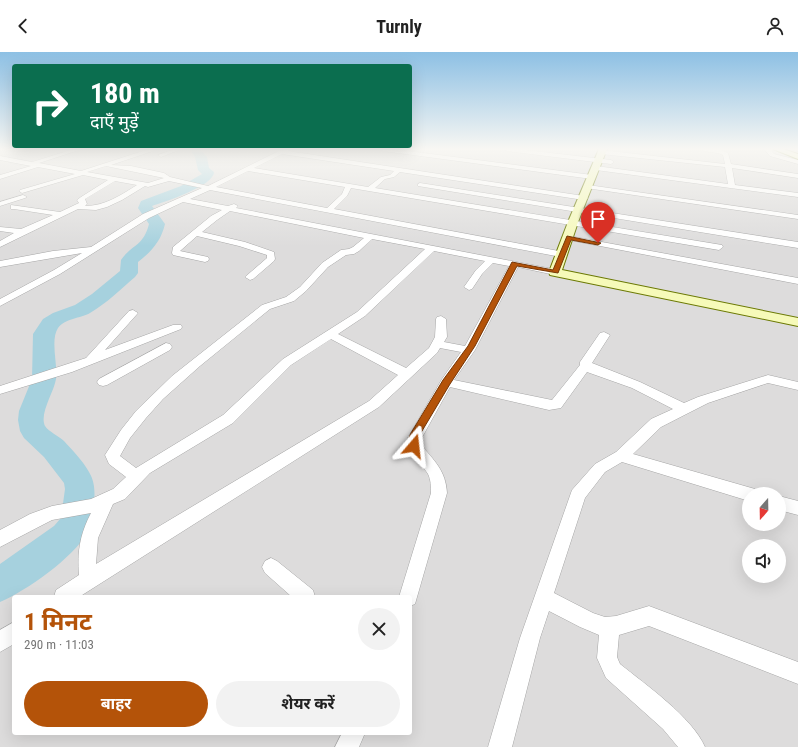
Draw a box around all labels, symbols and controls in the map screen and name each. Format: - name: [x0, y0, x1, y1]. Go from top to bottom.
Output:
- icon: back: [12, 15, 34, 37]
- icon: person: [764, 15, 786, 37]
- text: Turnly: [376, 16, 422, 37]
- text: 180 m: [90, 77, 160, 110]
- icon: right: [24, 80, 76, 132]
- text: दाएँ मुड़ें: [90, 111, 139, 132]
- pin: [581, 202, 615, 243]
- icon: arrive: [587, 208, 609, 230]
- position arrow: [393, 425, 435, 467]
- north arrow: [742, 487, 786, 531]
- map controls: [742, 487, 786, 583]
- button: sound: [742, 539, 786, 583]
- text: 1 मिनट: [24, 608, 92, 636]
- button: close: [358, 608, 400, 650]
- text: 290 m · 11:03: [24, 637, 94, 652]
- button: बाहर: [24, 681, 208, 727]
- button: शेयर करें: [216, 681, 400, 727]

